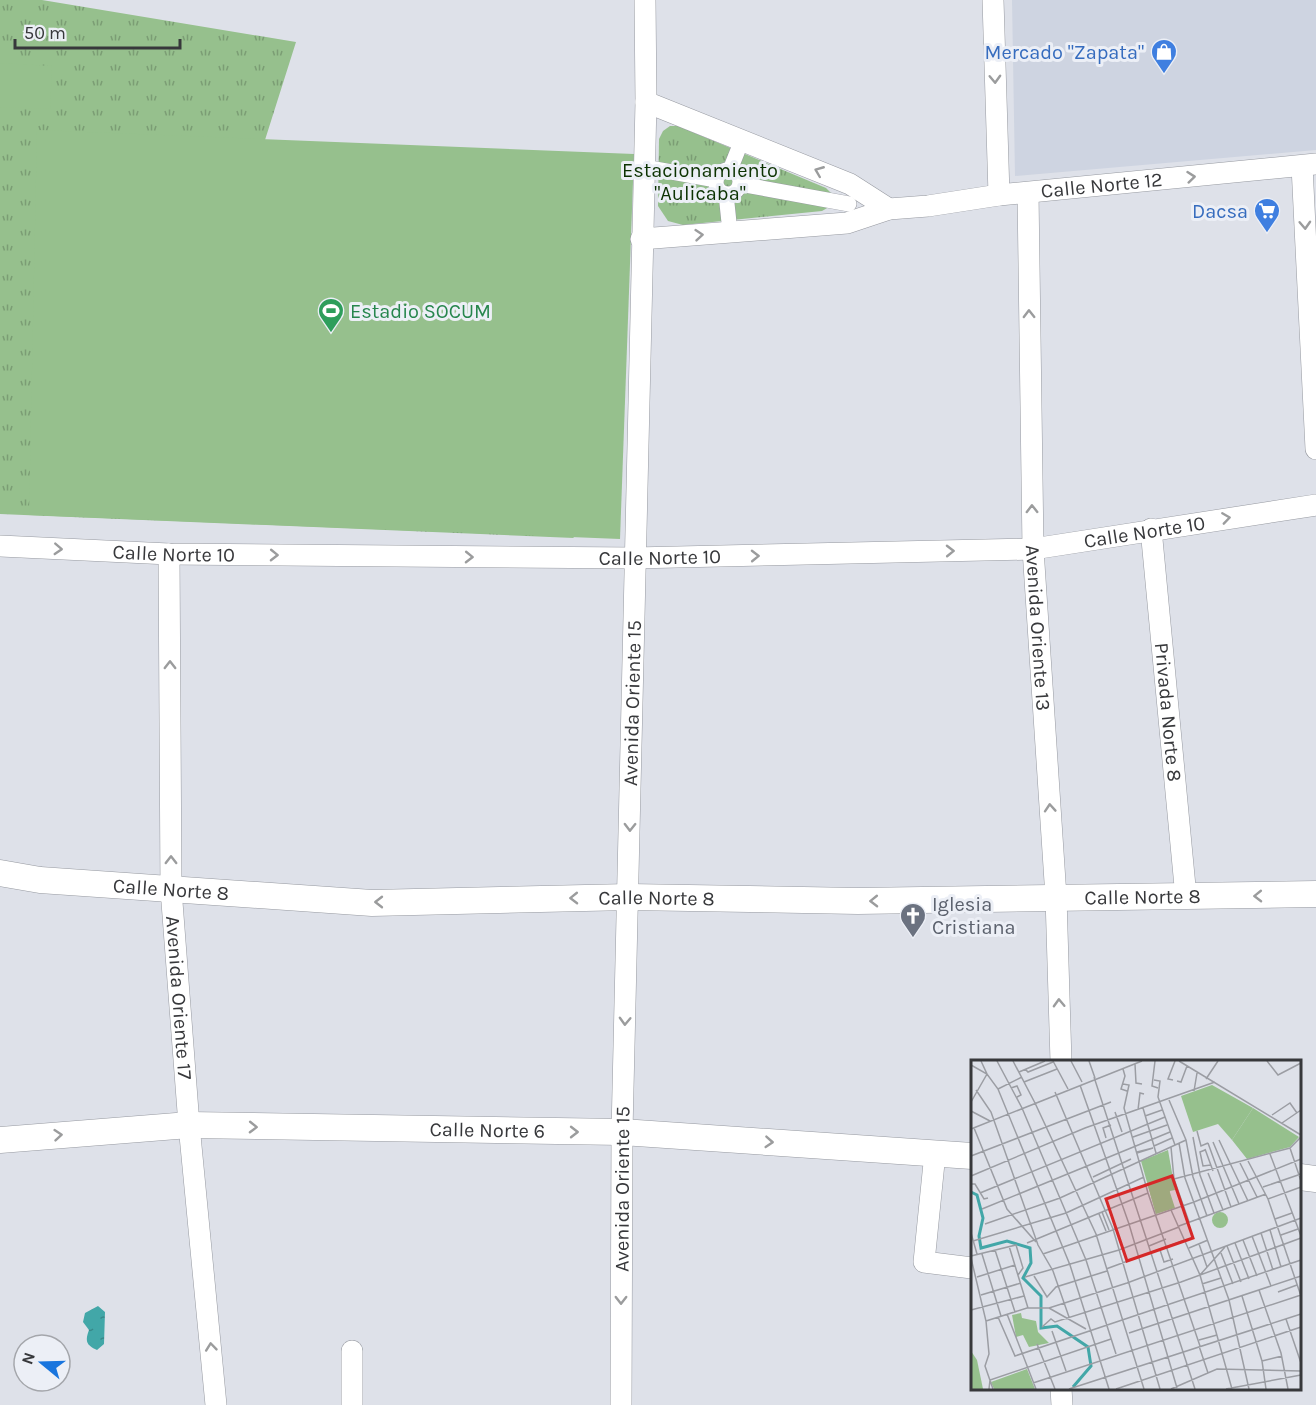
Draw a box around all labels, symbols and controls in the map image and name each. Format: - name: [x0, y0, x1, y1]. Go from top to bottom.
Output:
- scale bar: [15, 12, 180, 50]
- text: 50 m: [24, 22, 66, 44]
- shop icon: Mercado "Zapata": [1149, 37, 1179, 75]
- place label: Mercado "Zapata": [984, 41, 1144, 64]
- one-way arrow: [989, 75, 1002, 84]
- park label: Estacionamiento "Aulicaba": [622, 159, 778, 205]
- one-way arrow: [814, 166, 825, 178]
- street label: Calle Norte 12: [1040, 168, 1164, 202]
- one-way arrow: [1186, 171, 1195, 184]
- supermarket icon: Dacsa: [1252, 196, 1282, 234]
- place label: Dacsa: [1192, 200, 1248, 223]
- one-way arrow: [1298, 220, 1311, 229]
- one-way arrow: [695, 228, 704, 241]
- sports icon: Estadio SOCUM: [316, 296, 346, 334]
- place label: Estadio SOCUM: [350, 300, 491, 323]
- one-way arrow: [1023, 309, 1036, 318]
- one-way arrow: [1026, 504, 1038, 513]
- street label: Calle Norte 10: [1082, 511, 1207, 552]
- one-way arrow: [1222, 513, 1231, 525]
- street label: Calle Norte 10: [112, 540, 235, 566]
- one-way arrow: [54, 542, 63, 555]
- street label: Avenida Oriente 13: [1021, 544, 1055, 712]
- street label: Calle Norte 10: [598, 545, 721, 570]
- one-way arrow: [946, 545, 955, 558]
- one-way arrow: [270, 549, 279, 561]
- one-way arrow: [465, 550, 474, 563]
- one-way arrow: [751, 550, 760, 563]
- street label: Avenida Oriente 15: [619, 620, 645, 786]
- street label: Privada Norte 8: [1150, 642, 1186, 783]
- one-way arrow: [164, 660, 176, 669]
- one-way arrow: [1044, 804, 1057, 813]
- one-way arrow: [624, 822, 636, 831]
- one-way arrow: [165, 855, 177, 864]
- street label: Calle Norte 8: [112, 874, 230, 905]
- street label: Calle Norte 8: [1084, 884, 1201, 909]
- street label: Calle Norte 8: [598, 885, 715, 910]
- one-way arrow: [1253, 889, 1262, 902]
- one-way arrow: [569, 892, 578, 904]
- place label: Iglesia Cristiana: [932, 893, 1016, 939]
- one-way arrow: [869, 895, 878, 907]
- one-way arrow: [374, 896, 383, 908]
- church icon: Iglesia Cristiana: [898, 901, 928, 939]
- street label: Avenida Oriente 17: [162, 915, 197, 1081]
- one-way arrow: [1053, 999, 1065, 1008]
- one-way arrow: [619, 1017, 632, 1026]
- inset map: [971, 1060, 1301, 1390]
- street label: Avenida Oriente 15: [610, 1106, 634, 1272]
- street label: Calle Norte 6: [429, 1117, 545, 1142]
- one-way arrow: [248, 1120, 257, 1133]
- one-way arrow: [569, 1126, 578, 1138]
- one-way arrow: [54, 1129, 63, 1142]
- one-way arrow: [764, 1135, 773, 1148]
- one-way arrow: [615, 1296, 627, 1305]
- north arrow: [12, 1333, 72, 1393]
- one-way arrow: [205, 1342, 218, 1351]
- text: N: [17, 1350, 39, 1367]

